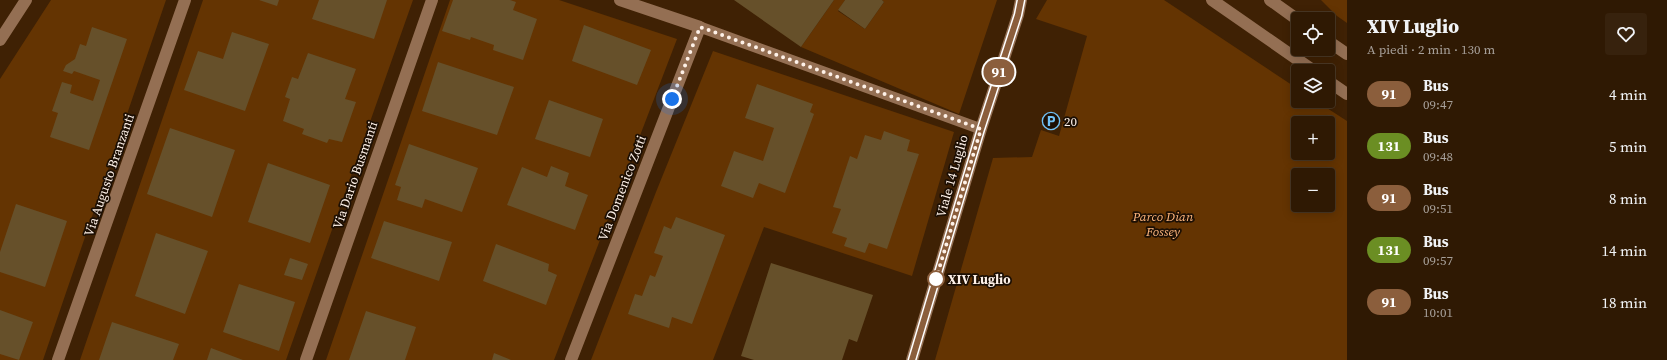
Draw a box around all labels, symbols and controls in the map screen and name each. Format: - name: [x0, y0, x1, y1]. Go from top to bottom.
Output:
- map controls: [1291, 12, 1335, 212]
- button: locate: [1291, 12, 1335, 56]
- text: XIV Luglio: [1367, 13, 1459, 39]
- button: heart: [1605, 13, 1647, 55]
- text: A piedi · 2 min · 130 m: [1367, 41, 1495, 58]
- line badge: 91: [981, 59, 1017, 85]
- text: 91: [991, 62, 1007, 82]
- button: layers: [1291, 64, 1335, 108]
- text: Bus: [1423, 75, 1449, 96]
- text: 91: [1381, 84, 1397, 104]
- text: 4 min: [1609, 84, 1647, 105]
- your location: [662, 89, 682, 109]
- text: 09:47: [1423, 96, 1453, 113]
- street label: Via Augusto Branzanti: [80, 111, 138, 238]
- parking icon: 20: [1041, 111, 1061, 131]
- place label: 20: [1064, 113, 1077, 130]
- button: +: [1291, 116, 1335, 160]
- street label: Via Dario Busmanti: [329, 119, 381, 231]
- text: Bus: [1423, 127, 1449, 148]
- street label: Via Domenico Zotti: [594, 133, 650, 243]
- street label: Viale 14 Luglio: [932, 133, 972, 219]
- text: 131: [1378, 136, 1400, 156]
- text: 5 min: [1609, 136, 1647, 157]
- text: 09:48: [1423, 148, 1453, 165]
- button: −: [1291, 168, 1335, 212]
- text: Bus: [1423, 179, 1449, 200]
- text: 91: [1381, 188, 1397, 208]
- text: 8 min: [1609, 188, 1647, 209]
- text: 09:51: [1423, 200, 1453, 217]
- park label: Parco Dian Fossey: [1132, 208, 1194, 240]
- text: Bus: [1423, 231, 1449, 252]
- text: 131: [1378, 240, 1400, 260]
- text: 14 min: [1601, 240, 1647, 261]
- text: 09:57: [1423, 252, 1453, 269]
- marker: XIV Luglio: [927, 270, 945, 288]
- place label: XIV Luglio: [948, 271, 1011, 288]
- text: Bus: [1423, 283, 1449, 304]
- text: 91: [1381, 292, 1397, 312]
- text: 18 min: [1601, 292, 1647, 313]
- text: 10:01: [1423, 304, 1453, 321]

